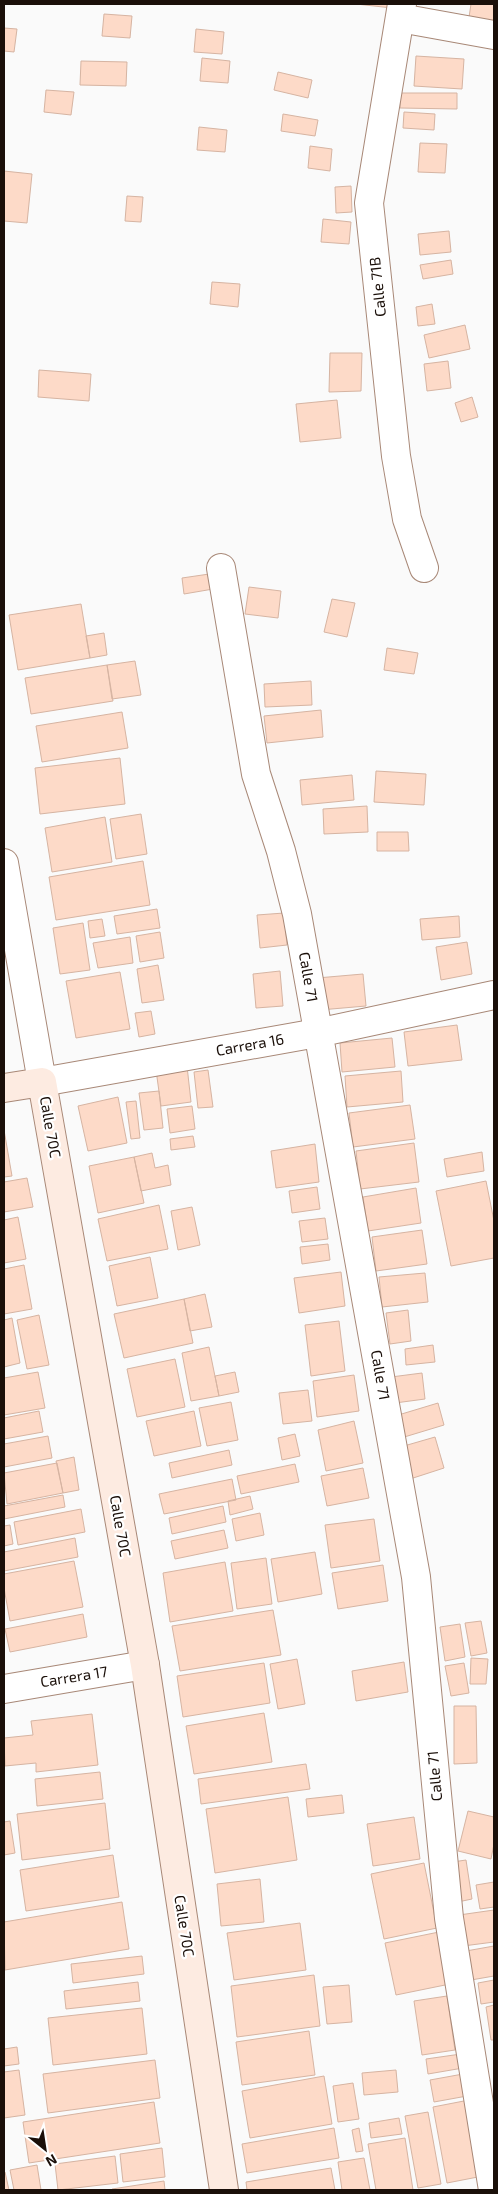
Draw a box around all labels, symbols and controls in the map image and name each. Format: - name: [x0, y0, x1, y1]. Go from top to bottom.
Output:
- street label: Calle 71B: [365, 256, 389, 318]
- street label: Calle 71: [296, 950, 322, 1003]
- street label: Carrera 16: [214, 1029, 285, 1059]
- street label: Calle 70C: [37, 1095, 65, 1160]
- street label: Calle 71: [368, 1348, 394, 1401]
- street label: Calle 70C: [107, 1494, 135, 1559]
- street label: Carrera 17: [39, 1662, 109, 1690]
- street label: Calle 71: [423, 1750, 445, 1802]
- street label: Calle 70C: [171, 1894, 199, 1958]
- north arrow: [20, 2124, 70, 2174]
- text: N: [43, 2151, 60, 2171]

